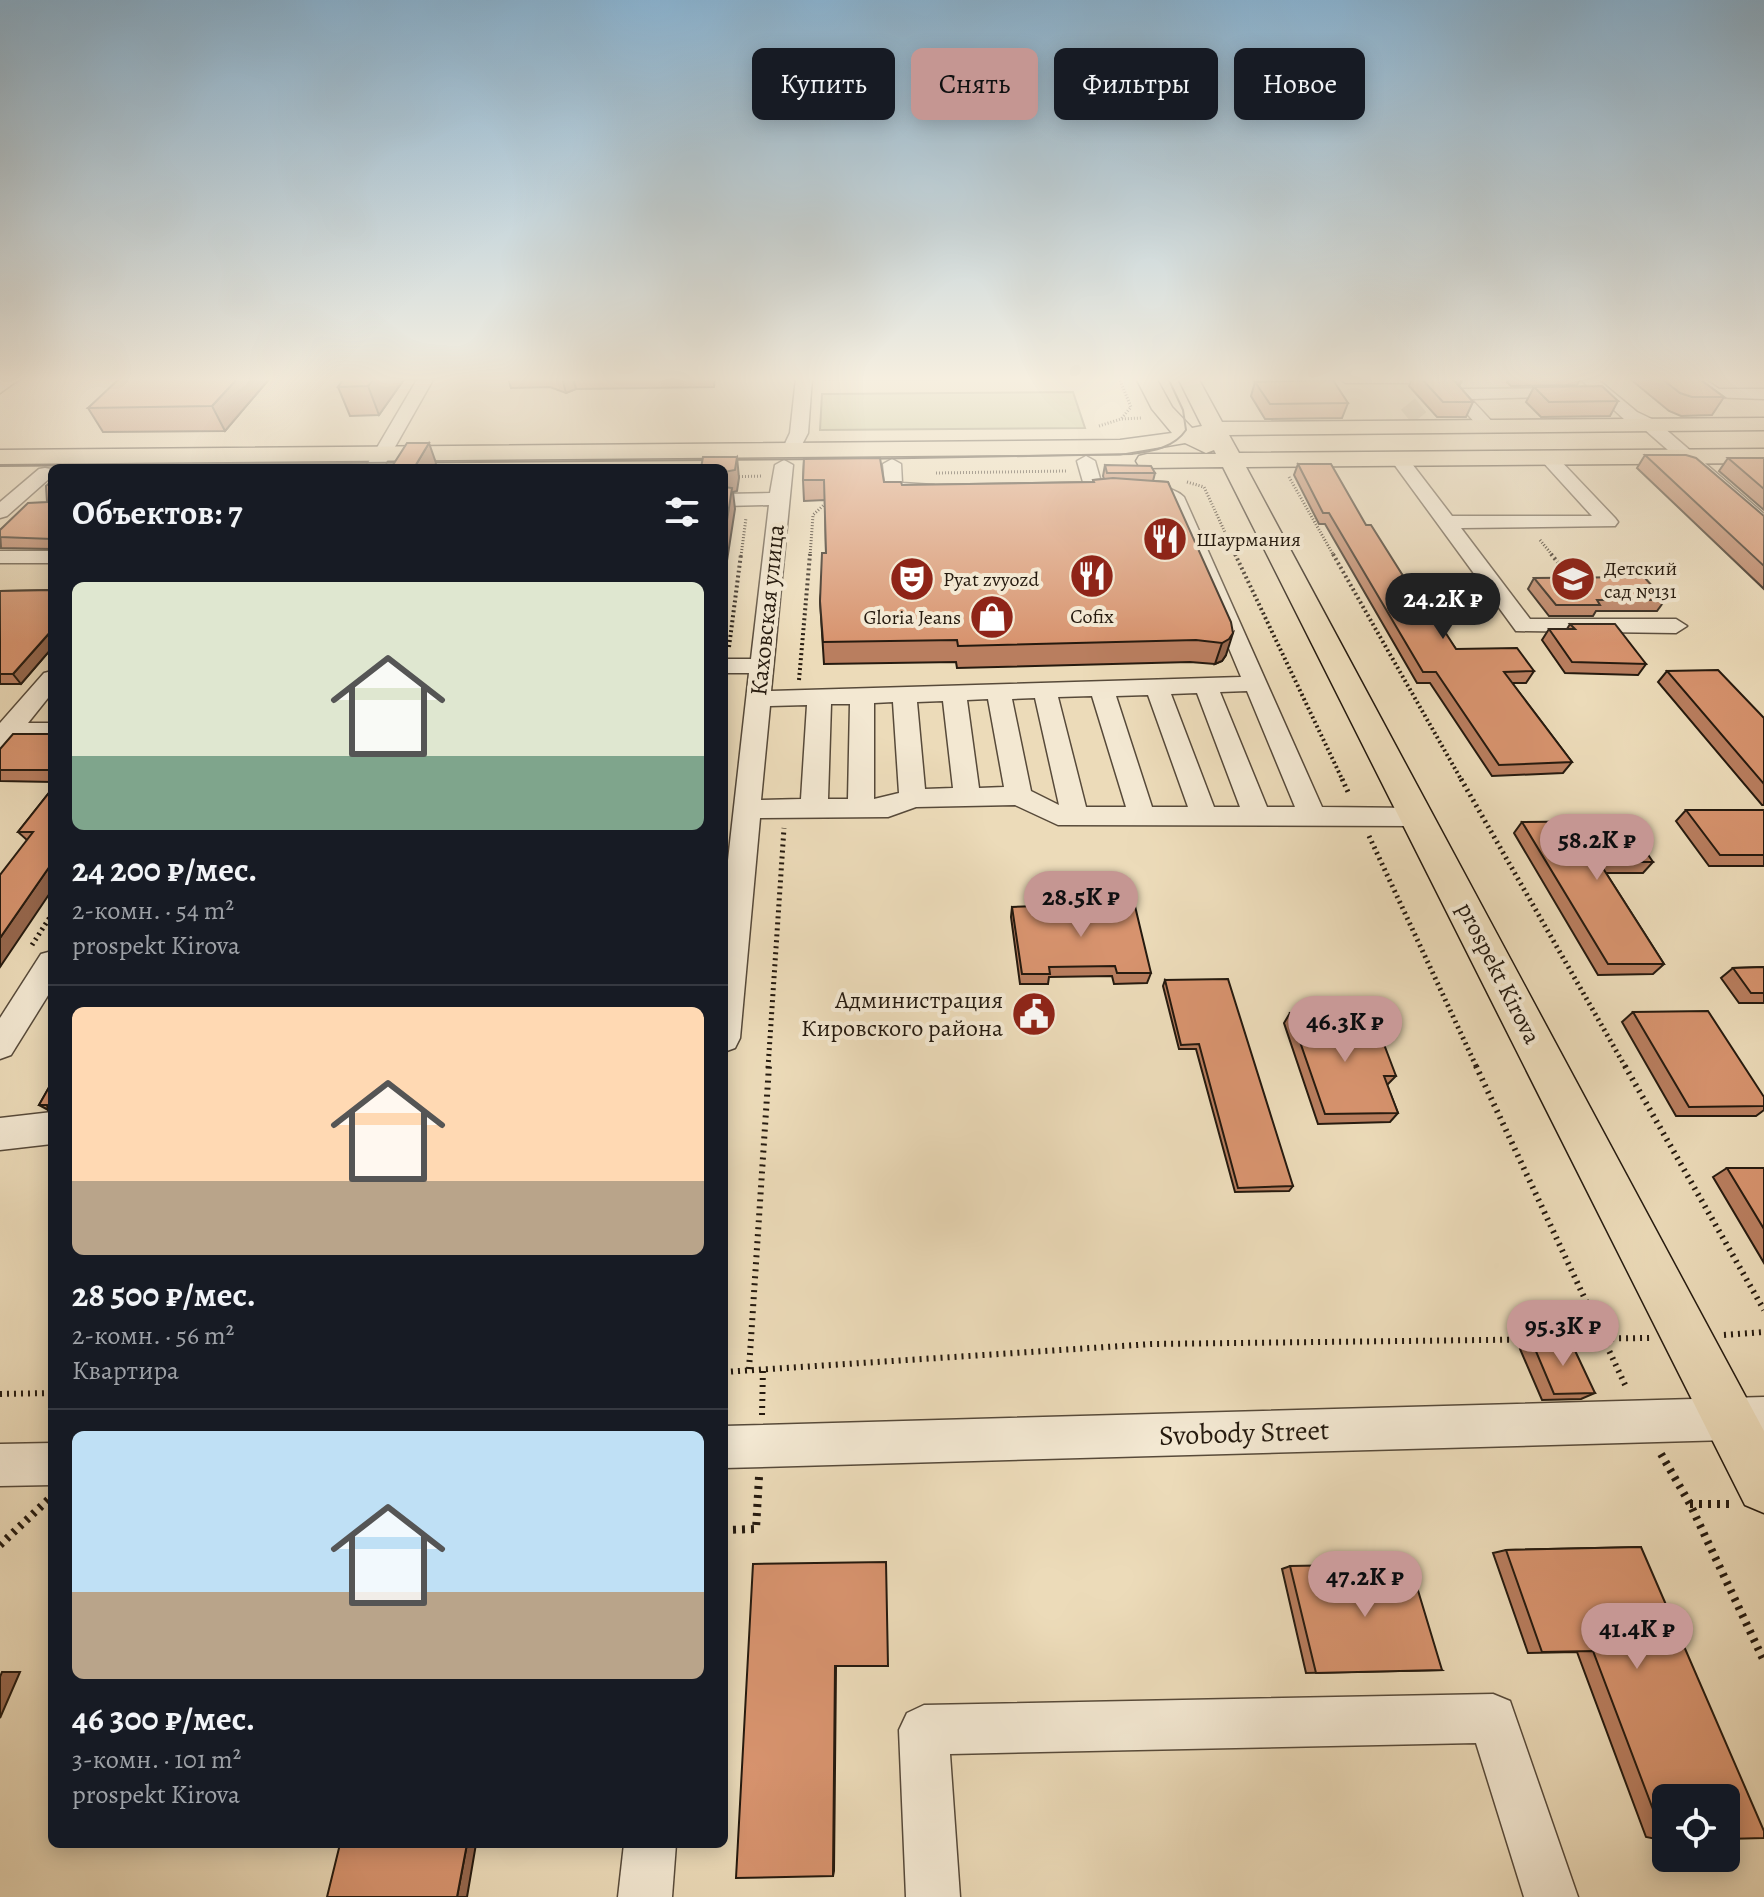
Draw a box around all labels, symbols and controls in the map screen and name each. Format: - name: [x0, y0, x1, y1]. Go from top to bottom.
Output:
- chip: Купить: [752, 48, 895, 120]
- chip: Снять: [911, 48, 1038, 120]
- chip: Фильтры: [1054, 48, 1218, 120]
- chip: Новое: [1234, 48, 1365, 120]
- text: Объектов: 7: [72, 489, 243, 536]
- icon: filters: [660, 490, 704, 534]
- restaurant icon: Шаурмания: [1141, 515, 1189, 563]
- street label: Каховская улица: [742, 523, 792, 697]
- place label: Шаурмания: [1196, 526, 1301, 553]
- restaurant icon: Cofix: [1068, 552, 1116, 600]
- theatre icon: Pyat zvyozd: [888, 555, 936, 603]
- school or university icon: Детский сад №131: [1549, 555, 1597, 603]
- place label: Детский сад №131: [1604, 555, 1677, 605]
- place label: Pyat zvyozd: [943, 566, 1040, 593]
- pin: 24.2K ₽: [1369, 573, 1517, 641]
- text: 24.2K ₽: [1403, 581, 1483, 616]
- shop icon: Gloria Jeans: [968, 593, 1016, 641]
- place label: Cofix: [1070, 603, 1114, 630]
- place label: Gloria Jeans: [863, 604, 961, 631]
- icon: home: [316, 634, 460, 778]
- pin: 58.2K ₽: [1523, 814, 1671, 882]
- text: 58.2K ₽: [1558, 822, 1636, 857]
- text: 24 200 ₽/мес.: [72, 846, 257, 893]
- pin: 28.5K ₽: [1007, 871, 1155, 939]
- text: 28.5K ₽: [1042, 879, 1120, 914]
- text: 2-комн. · 54 m²: [72, 893, 234, 928]
- street label: prospekt Kirova: [1450, 897, 1549, 1050]
- text: prospekt Kirova: [72, 928, 240, 963]
- place label: Администрация Кировского района: [801, 984, 1003, 1044]
- public building icon: Администрация Кировского района: [1010, 990, 1058, 1038]
- pin: 46.3K ₽: [1271, 996, 1419, 1064]
- text: 46.3K ₽: [1306, 1004, 1384, 1039]
- icon: home: [316, 1059, 460, 1203]
- text: 28 500 ₽/мес.: [72, 1271, 256, 1318]
- pin: 95.3K ₽: [1489, 1300, 1637, 1368]
- text: 95.3K ₽: [1525, 1308, 1601, 1343]
- text: 2-комн. · 56 m²: [72, 1318, 234, 1353]
- text: Квартира: [72, 1353, 179, 1388]
- street label: Svobody Street: [1158, 1411, 1330, 1455]
- icon: home: [316, 1483, 460, 1627]
- pin: 47.2K ₽: [1291, 1551, 1439, 1619]
- text: 47.2K ₽: [1326, 1559, 1404, 1594]
- pin: 41.4K ₽: [1563, 1603, 1711, 1671]
- text: 41.4K ₽: [1599, 1611, 1675, 1646]
- text: 46 300 ₽/мес.: [72, 1695, 255, 1742]
- text: 3-комн. · 101 m²: [72, 1742, 241, 1777]
- text: prospekt Kirova: [72, 1777, 240, 1812]
- map controls: [1652, 1784, 1740, 1872]
- button: locate: [1652, 1784, 1740, 1872]

